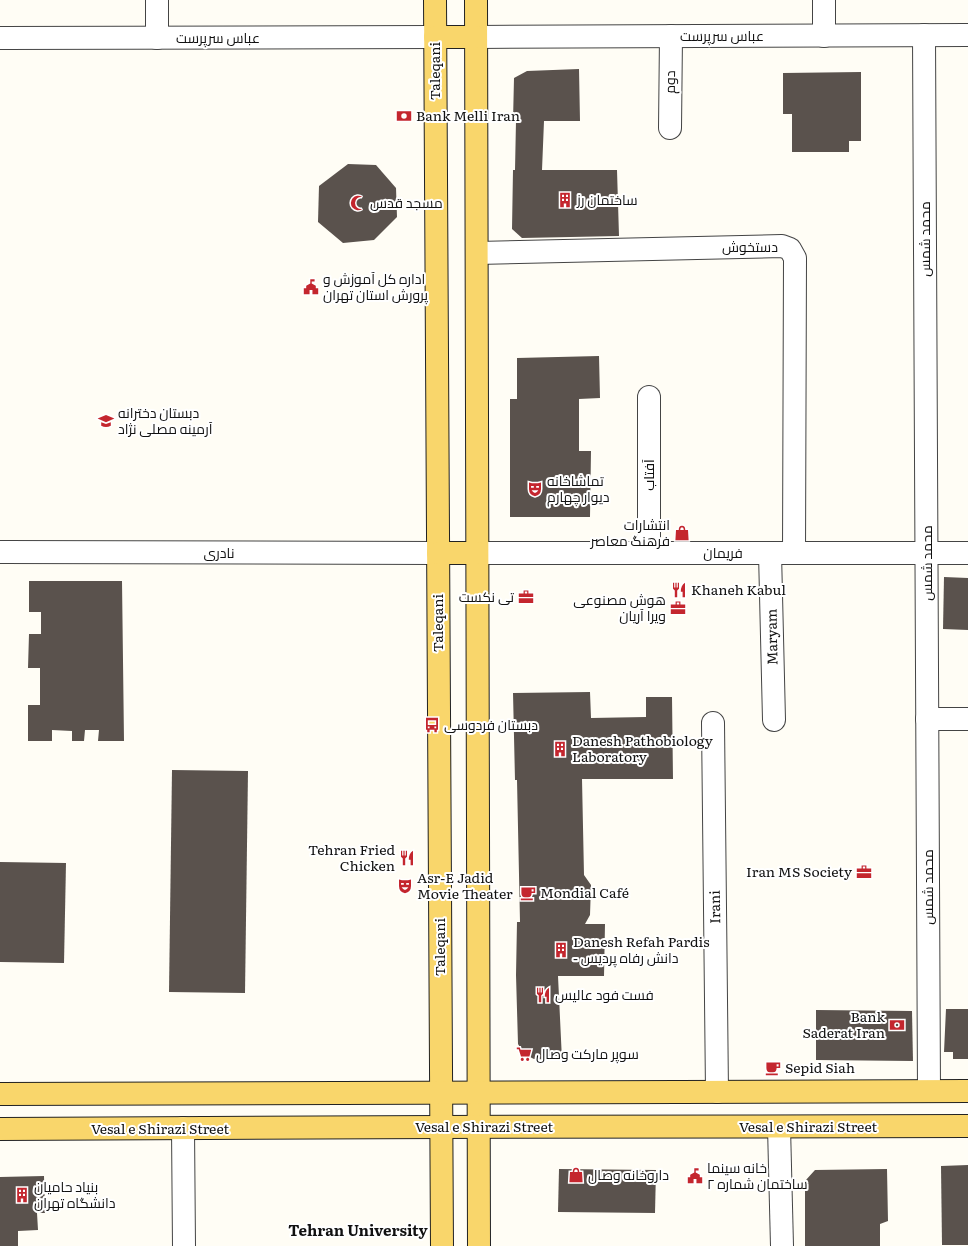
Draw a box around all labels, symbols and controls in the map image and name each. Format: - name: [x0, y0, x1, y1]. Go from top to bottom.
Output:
- street label: عباس سرپرست: [680, 25, 764, 46]
- street label: عباس سرپرست: [176, 27, 260, 48]
- street label: Taleqani: [424, 42, 444, 100]
- street label: دوم: [659, 70, 680, 94]
- place label: Bank Melli Iran: [416, 105, 520, 125]
- bank icon: Bank Melli Iran: [395, 107, 413, 125]
- place label: ساختمان رز: [576, 189, 638, 209]
- building icon: ساختمان رز: [556, 191, 574, 209]
- place label: مسجد قدس: [370, 192, 443, 212]
- mosque icon: مسجد قدس: [349, 194, 367, 212]
- street label: محمد شمس: [914, 201, 934, 277]
- street label: دستخوش: [722, 236, 778, 256]
- place label: اداره کل آموزش و پرورش استان تهران: [323, 268, 428, 305]
- public building icon: اداره کل آموزش و پرورش استان تهران: [302, 278, 320, 296]
- place label: دبستان دخترانه آرمینه مصلی نژاد: [118, 402, 213, 438]
- school or university icon: دبستان دخترانه آرمینه مصلی نژاد: [97, 412, 115, 430]
- street label: آفتاب: [638, 459, 658, 491]
- place label: تماشاخانه دیوار چهارم: [547, 470, 609, 507]
- theatre icon: تماشاخانه دیوار چهارم: [526, 480, 544, 498]
- place label: انتشارات فرهنگ معاصر: [590, 514, 670, 550]
- shop icon: انتشارات فرهنگ معاصر: [673, 524, 691, 542]
- street label: محمد شمس: [916, 525, 936, 601]
- street label: نادری: [204, 542, 234, 562]
- street label: فریمان: [703, 542, 743, 562]
- place label: Khaneh Kabul: [691, 579, 786, 599]
- restaurant icon: Khaneh Kabul: [670, 581, 688, 599]
- place label: تی نکست: [459, 586, 514, 606]
- office icon: تی نکست: [517, 588, 535, 606]
- place label: هوش مصنوعی ویرا آریان: [573, 589, 666, 625]
- street label: Taleqani: [427, 594, 447, 652]
- office icon: هوش مصنوعی ویرا آریان: [669, 599, 687, 617]
- street label: Maryam: [761, 608, 781, 666]
- place label: دبستان فردوسی: [444, 714, 538, 734]
- bus stop icon: دبستان فردوسی: [423, 716, 441, 734]
- place label: Danesh Pathobiology Laboratory: [572, 730, 714, 766]
- building icon: Danesh Pathobiology Laboratory: [551, 740, 569, 758]
- place label: Tehran Fried Chicken: [308, 839, 395, 875]
- restaurant icon: Tehran Fried Chicken: [398, 849, 416, 867]
- street label: محمد شمس: [917, 849, 937, 925]
- place label: Iran MS Society: [746, 861, 853, 881]
- office icon: Iran MS Society: [855, 863, 873, 881]
- place label: Asr-E Jadid Movie Theater: [417, 867, 513, 903]
- theatre icon: Asr-E Jadid Movie Theater: [396, 877, 414, 895]
- place label: Mondial Café: [540, 882, 629, 902]
- cafe icon: Mondial Café: [519, 884, 537, 902]
- street label: Irani: [704, 890, 724, 924]
- street label: Taleqani: [429, 918, 449, 976]
- place label: Danesh Refah Pardis - دانش رفاه پردیس: [573, 931, 710, 968]
- building icon: Danesh Refah Pardis - دانش رفاه پردیس: [552, 941, 570, 959]
- place label: فست فود عالیس: [555, 984, 654, 1004]
- restaurant icon: فست فود عالیس: [534, 986, 552, 1004]
- place label: Bank Saderat Iran: [803, 1006, 885, 1042]
- bank icon: Bank Saderat Iran: [888, 1016, 906, 1034]
- place label: سوپر مارکت وصال: [536, 1043, 639, 1064]
- supermarket icon: سوپر مارکت وصال: [515, 1045, 533, 1063]
- place label: Sepid Siah: [785, 1057, 855, 1077]
- cafe icon: Sepid Siah: [764, 1059, 782, 1077]
- street label: Vesal e Shirazi Street: [415, 1116, 553, 1136]
- street label: Vesal e Shirazi Street: [739, 1116, 877, 1136]
- street label: Vesal e Shirazi Street: [91, 1118, 229, 1138]
- place label: خانه سینما ساختمان شماره ۲: [707, 1157, 808, 1193]
- place label: داروخانه وصال: [588, 1164, 669, 1184]
- shop icon: داروخانه وصال: [567, 1166, 585, 1184]
- public building icon: خانه سینما ساختمان شماره ۲: [686, 1167, 704, 1185]
- place label: بنیاد حامیان دانشگاه تهران: [34, 1176, 116, 1212]
- building icon: بنیاد حامیان دانشگاه تهران: [13, 1186, 31, 1204]
- district label: Tehran University: [288, 1218, 429, 1241]

